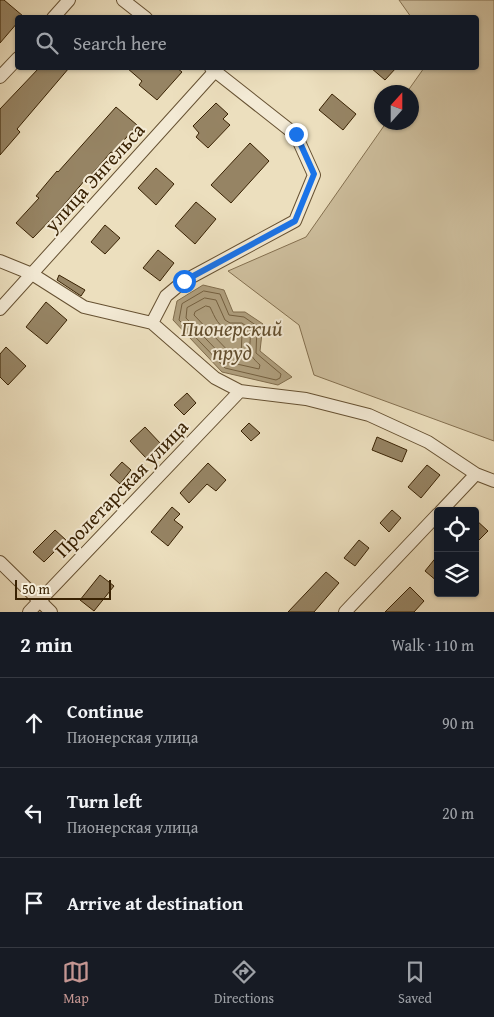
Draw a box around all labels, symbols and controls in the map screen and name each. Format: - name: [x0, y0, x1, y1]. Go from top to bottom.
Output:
- search box: [15, 15, 479, 70]
- icon: search: [33, 29, 61, 57]
- text: Search here: [73, 29, 167, 57]
- north arrow: [374, 85, 419, 130]
- street label: улица Энгельса: [36, 116, 151, 239]
- route end: [285, 123, 308, 146]
- route start: [173, 270, 196, 293]
- water label: Пионерский пруд: [181, 313, 283, 368]
- street label: Пролетарская улица: [47, 412, 195, 563]
- map controls: [434, 507, 479, 597]
- button: locate: [434, 507, 479, 552]
- button: layers: [434, 552, 479, 597]
- scale bar: [15, 577, 111, 600]
- text: 50 m: [22, 579, 50, 599]
- text: 2 min: [20, 629, 72, 660]
- text: Walk · 110 m: [391, 633, 474, 657]
- text: Continue: [67, 697, 144, 725]
- icon: ahead: [20, 709, 48, 737]
- text: 90 m: [442, 711, 474, 735]
- text: Пионерская улица: [67, 725, 198, 749]
- text: Turn left: [67, 787, 142, 815]
- icon: left: [20, 799, 48, 827]
- text: 20 m: [442, 801, 474, 825]
- text: Пионерская улица: [67, 815, 198, 839]
- icon: arrive: [20, 889, 48, 917]
- text: Arrive at destination: [67, 889, 243, 917]
- tab: Map: [62, 958, 90, 1008]
- tab: Directions: [214, 958, 274, 1008]
- tab: Saved: [398, 958, 432, 1008]

